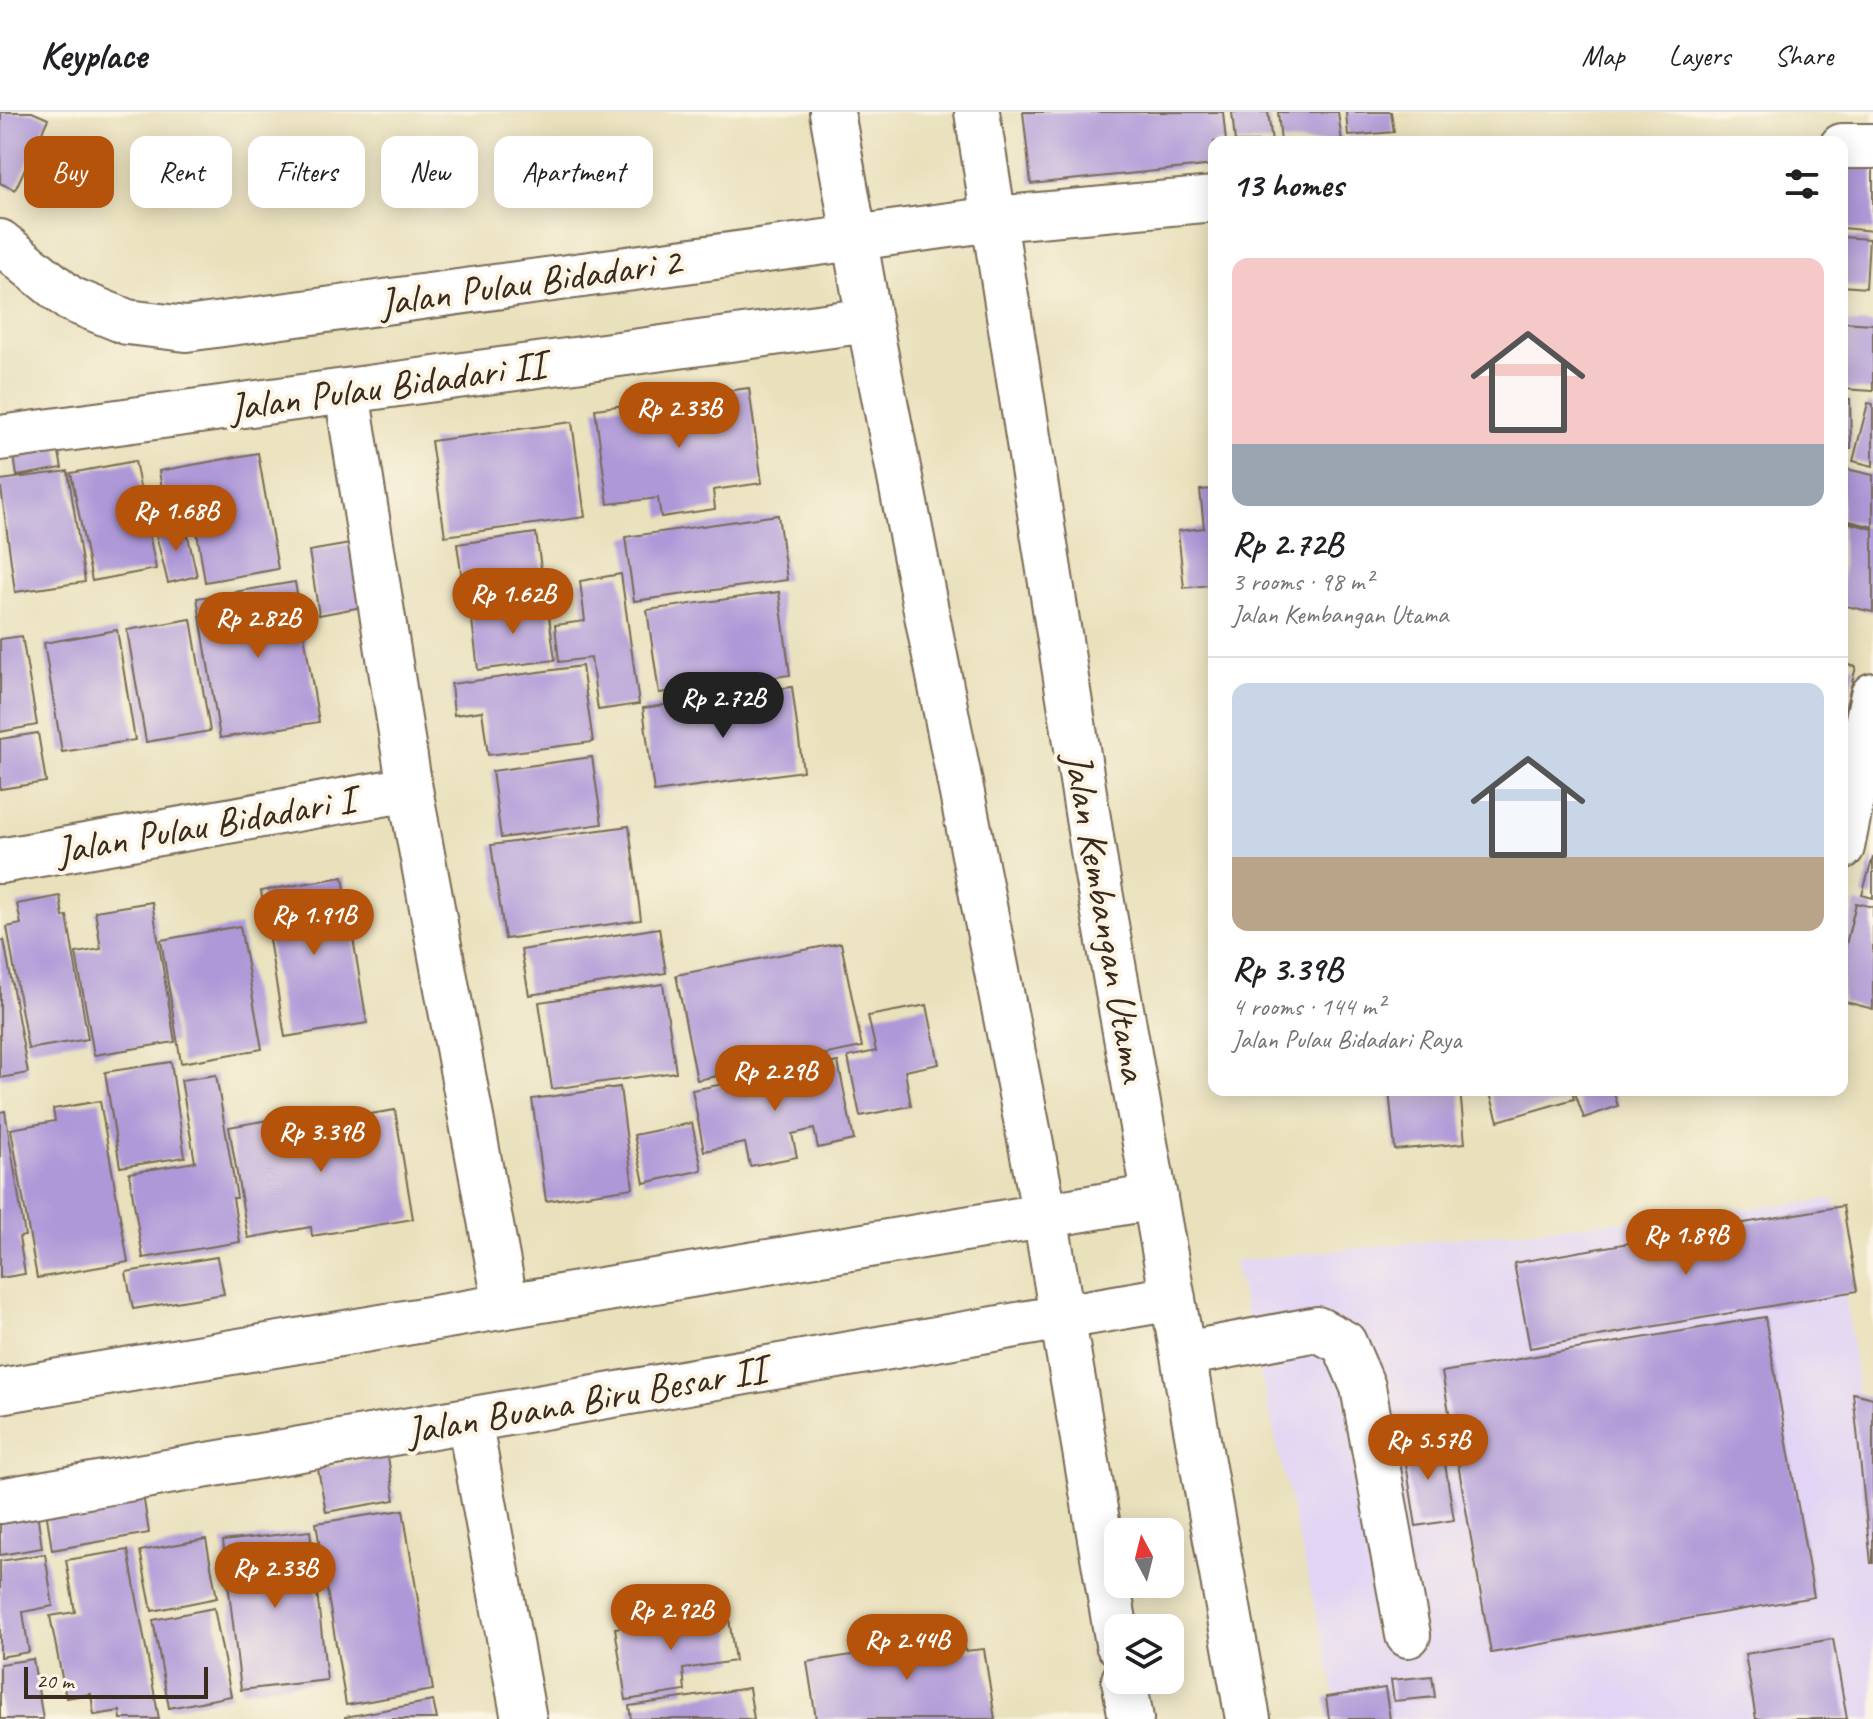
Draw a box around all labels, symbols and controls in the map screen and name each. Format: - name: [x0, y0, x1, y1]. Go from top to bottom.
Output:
- text: Keyplace: [40, 32, 147, 79]
- text: Map: [1582, 38, 1625, 73]
- text: Layers: [1669, 38, 1730, 73]
- text: Share: [1774, 38, 1833, 73]
- chip: Buy: [24, 136, 114, 208]
- chip: Rent: [130, 136, 232, 208]
- chip: Filters: [248, 136, 365, 208]
- chip: New: [381, 136, 478, 208]
- chip: Apartment: [494, 136, 653, 208]
- icon: filters: [1780, 162, 1824, 206]
- text: 13 homes: [1232, 163, 1343, 206]
- street label: Jalan Pulau Bidadari 2: [374, 236, 687, 328]
- icon: home: [1456, 310, 1600, 454]
- street label: Jalan Pulau Bidadari II: [224, 338, 556, 433]
- pin: Rp 2.33B: [596, 382, 762, 450]
- text: Rp 2.33B: [637, 391, 721, 424]
- pin: Rp 1.68B: [93, 485, 259, 553]
- text: Rp 1.68B: [133, 494, 219, 527]
- text: Rp 2.72B: [1232, 522, 1343, 565]
- text: 3 rooms · 98 m²: [1232, 565, 1373, 598]
- pin: Rp 1.62B: [430, 568, 596, 636]
- text: Rp 1.62B: [470, 577, 556, 610]
- pin: Rp 2.82B: [175, 592, 341, 660]
- text: Jalan Kembangan Utama: [1232, 598, 1448, 631]
- text: Rp 2.82B: [216, 601, 300, 634]
- pin: Rp 2.72B: [640, 672, 806, 740]
- text: Rp 2.72B: [681, 681, 765, 714]
- icon: home: [1456, 735, 1600, 879]
- street label: Jalan Kembangan Utama: [1052, 747, 1160, 1088]
- street label: Jalan Pulau Bidadari I: [50, 773, 367, 876]
- pin: Rp 1.91B: [231, 889, 397, 957]
- text: Rp 1.91B: [272, 898, 356, 931]
- text: Rp 3.39B: [1232, 947, 1342, 990]
- text: 4 rooms · 144 m²: [1232, 990, 1384, 1023]
- text: Jalan Pulau Bidadari Raya: [1232, 1023, 1461, 1056]
- pin: Rp 2.29B: [692, 1045, 858, 1113]
- text: Rp 2.29B: [733, 1054, 817, 1087]
- pin: Rp 3.39B: [238, 1106, 404, 1174]
- text: Rp 3.39B: [279, 1115, 363, 1148]
- pin: Rp 1.89B: [1603, 1209, 1769, 1277]
- text: Rp 1.89B: [1644, 1218, 1728, 1251]
- street label: Jalan Buana Biru Besar II: [401, 1342, 777, 1457]
- pin: Rp 5.57B: [1345, 1414, 1511, 1482]
- text: Rp 5.57B: [1386, 1423, 1470, 1456]
- north arrow: [1104, 1518, 1184, 1598]
- map controls: [1104, 1518, 1184, 1694]
- pin: Rp 2.33B: [192, 1542, 358, 1610]
- text: Rp 2.33B: [233, 1551, 317, 1584]
- pin: Rp 2.92B: [588, 1584, 754, 1652]
- text: Rp 2.92B: [629, 1593, 713, 1626]
- pin: Rp 2.44B: [824, 1614, 990, 1682]
- button: layers: [1104, 1614, 1184, 1694]
- text: Rp 2.44B: [865, 1623, 949, 1656]
- scale bar: [24, 1663, 208, 1699]
- text: 20 m: [36, 1667, 73, 1695]

